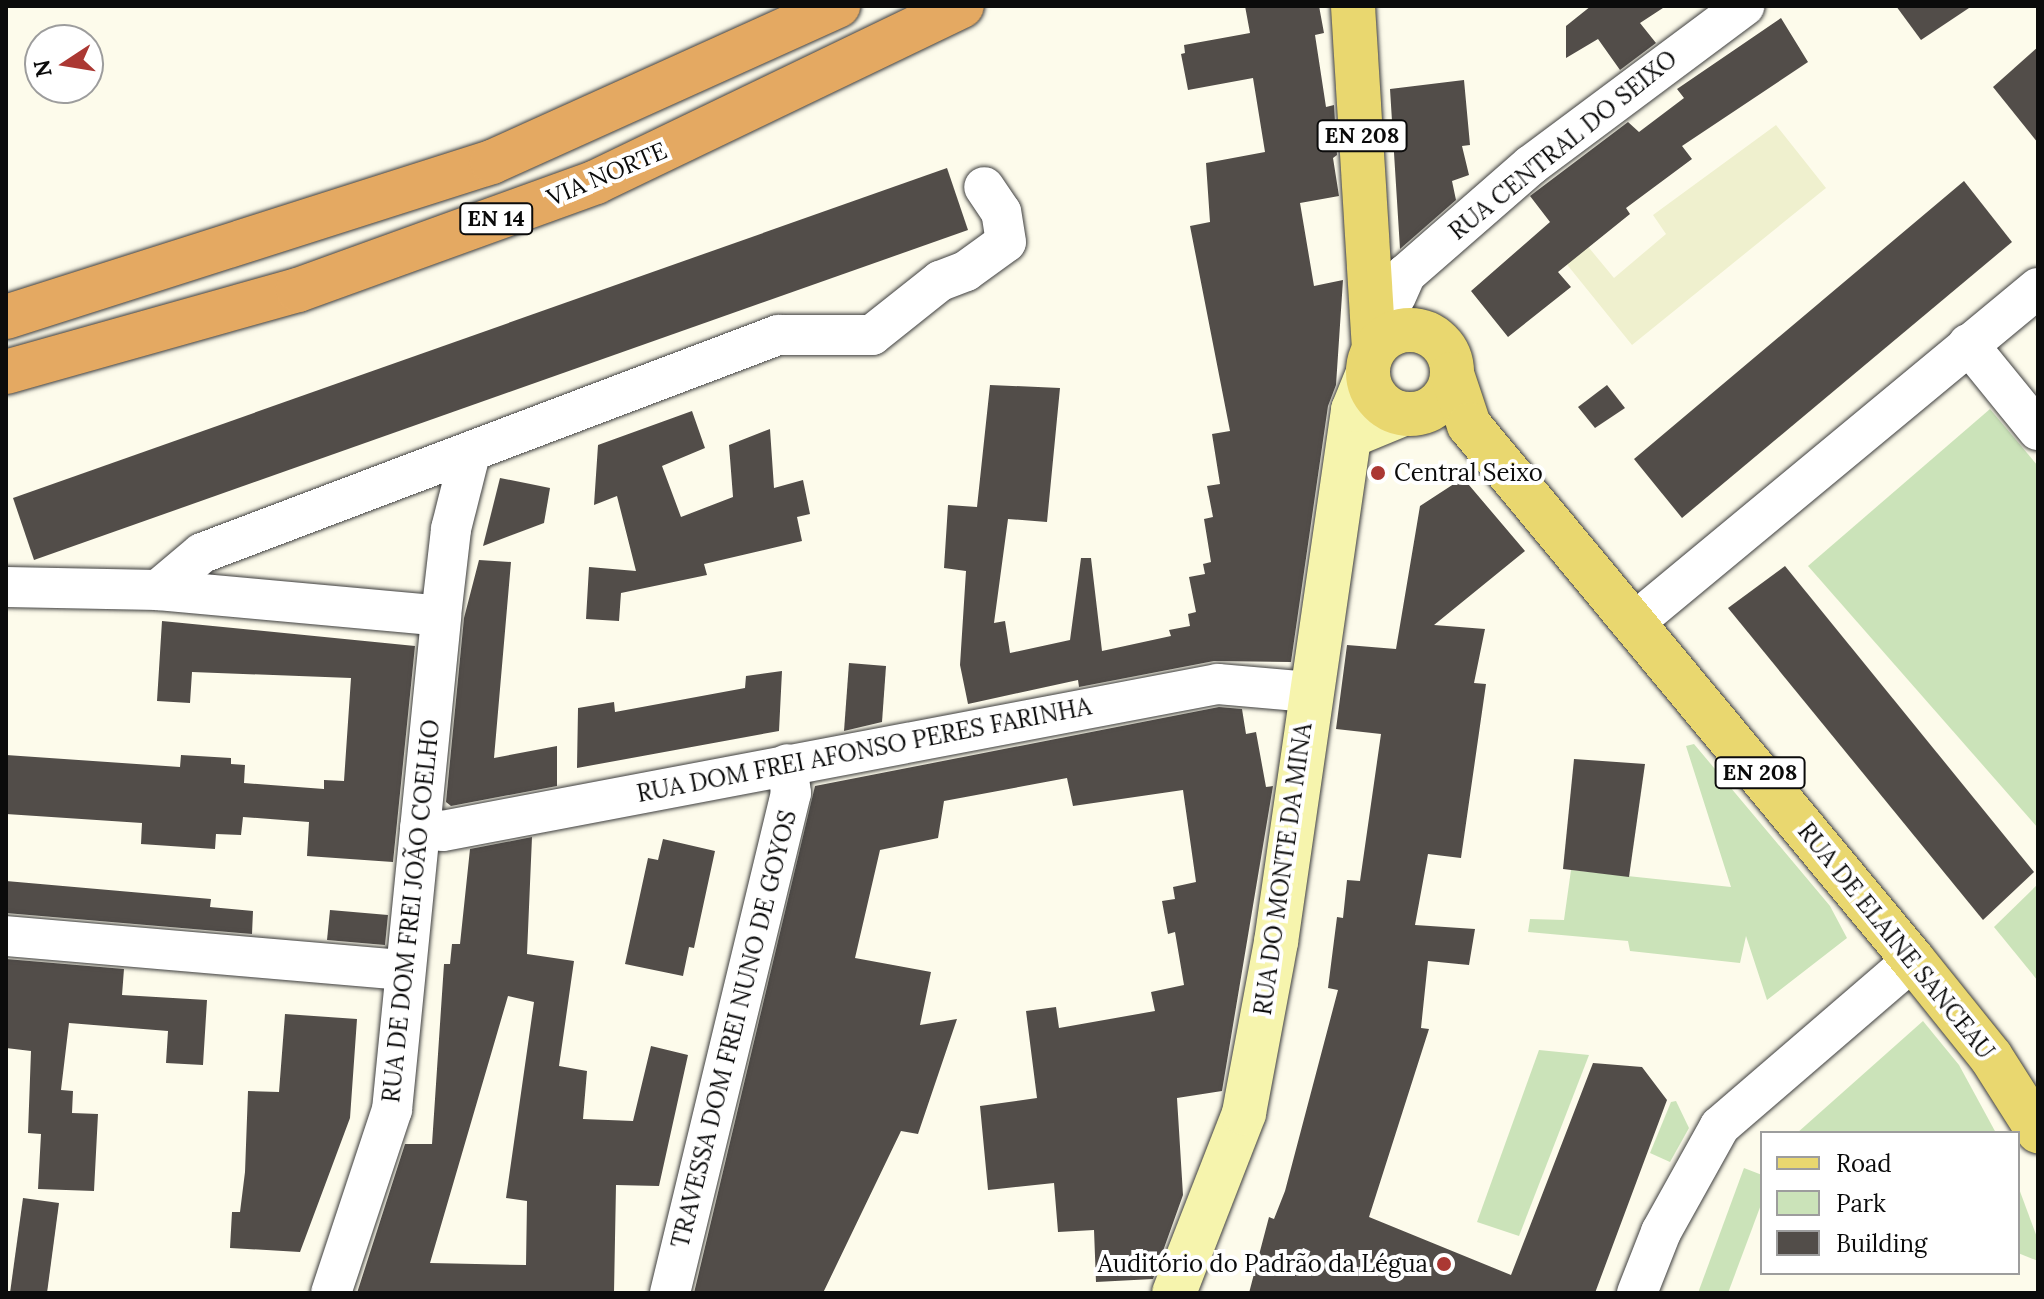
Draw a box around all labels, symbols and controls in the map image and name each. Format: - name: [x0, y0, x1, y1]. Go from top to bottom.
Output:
- north arrow: [24, 24, 104, 104]
- street label: RUA CENTRAL DO SEIXO: [1443, 44, 1683, 246]
- text: N: [27, 57, 58, 80]
- road number: EN 208: [1316, 118, 1408, 154]
- street label: VIA NORTE: [543, 136, 671, 212]
- road number: EN 14: [458, 201, 534, 237]
- place label: Central Seixo: [1394, 459, 1543, 487]
- marker: Central Seixo: [1369, 464, 1387, 482]
- street label: RUA DOM FREI AFONSO PERES FARINHA: [634, 692, 1094, 808]
- street label: RUA DE DOM FREI JOÃO COELHO: [377, 718, 445, 1104]
- street label: RUA DO MONTE DA MINA: [1248, 721, 1318, 1017]
- road number: EN 208: [1714, 755, 1806, 791]
- street label: TRAVESSA DOM FREI NUNO DE GOYOS: [666, 807, 802, 1251]
- street label: RUA DE ELAINE SANCEAU: [1792, 817, 2000, 1065]
- legend: [1760, 1131, 2020, 1275]
- text: Road: [1836, 1148, 1892, 1179]
- text: Park: [1836, 1188, 1886, 1219]
- text: Building: [1836, 1228, 1927, 1259]
- place label: Auditório do Padrão da Légua: [1098, 1250, 1428, 1278]
- marker: Auditório do Padrão da Légua: [1435, 1255, 1453, 1273]

